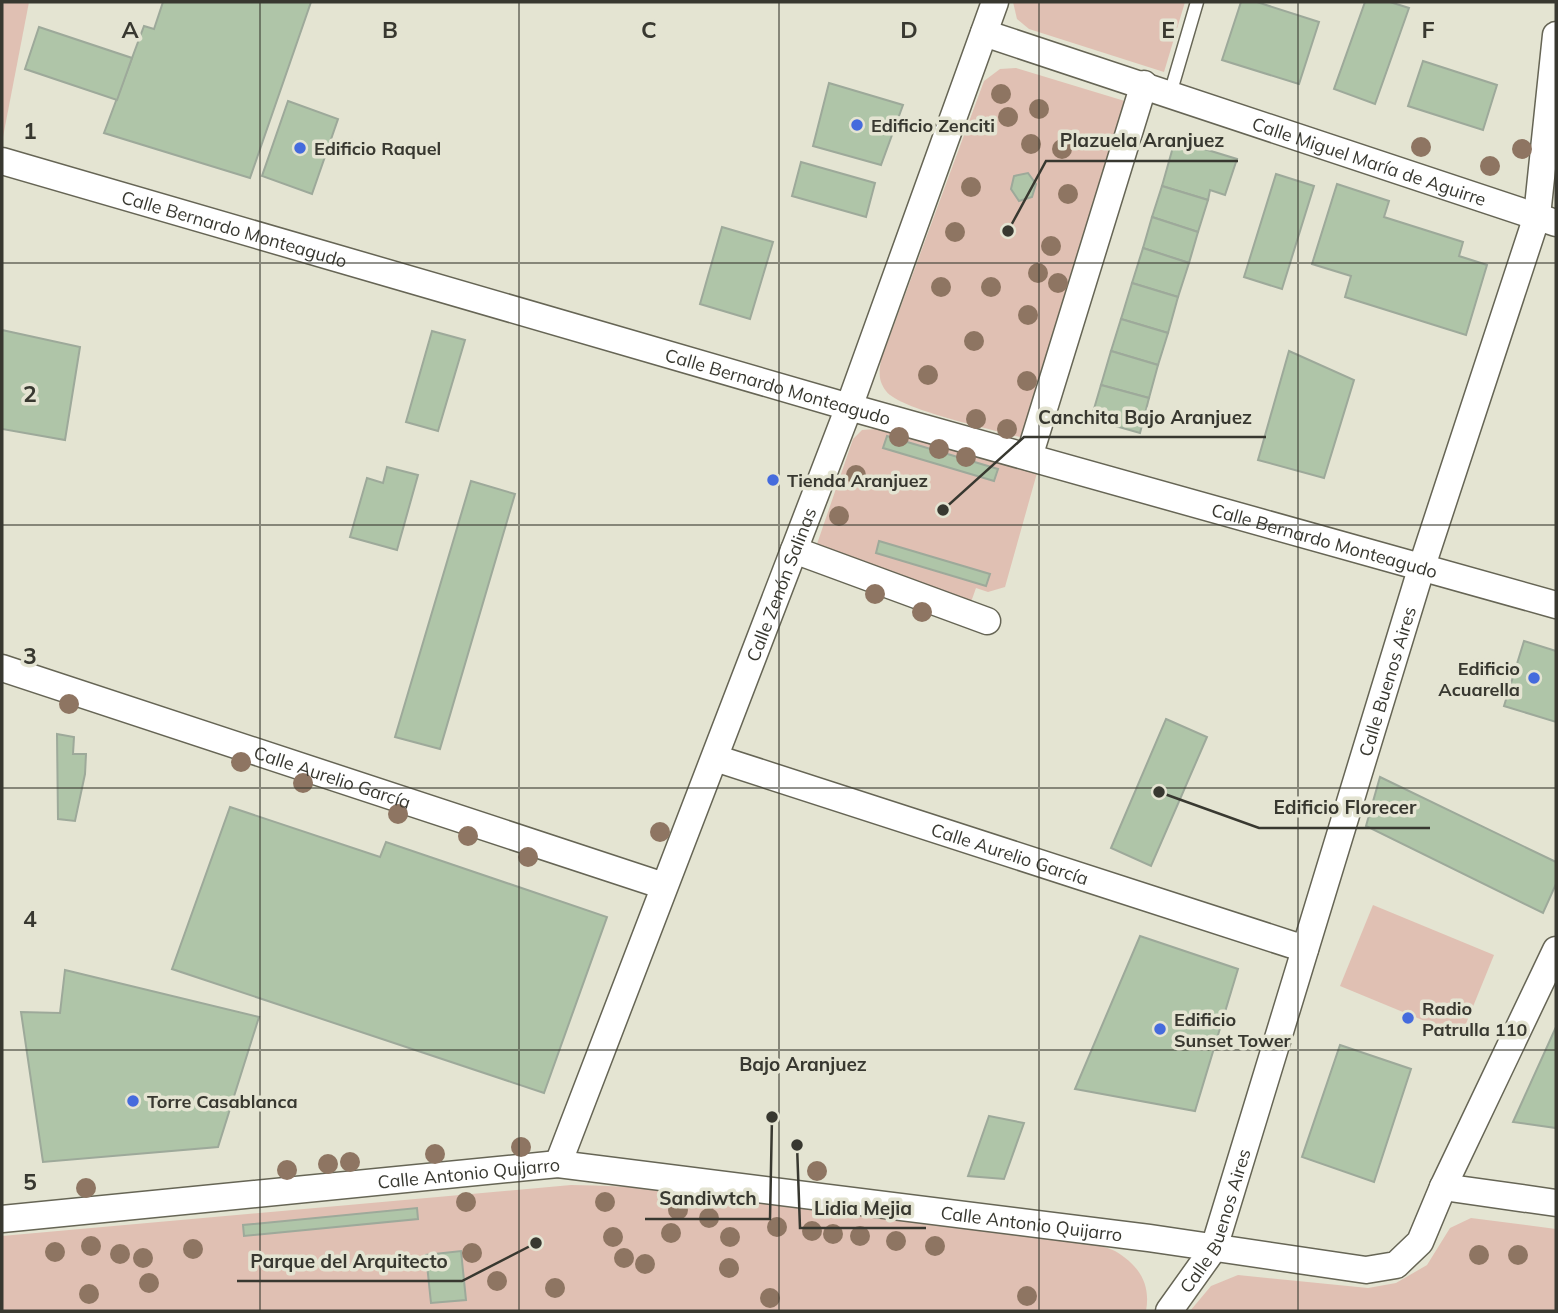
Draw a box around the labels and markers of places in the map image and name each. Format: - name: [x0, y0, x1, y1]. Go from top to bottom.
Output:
- place label: Edificio Zenciti: [871, 114, 995, 137]
- marker: Edificio Zenciti: [849, 117, 865, 133]
- callout: Plazuela Aranjuez: [1046, 121, 1238, 161]
- place label: Edificio Raquel: [314, 137, 441, 160]
- marker: Edificio Raquel: [292, 140, 308, 156]
- callout: Canchita Bajo Aranjuez: [1024, 397, 1266, 437]
- place label: Tienda Aranjuez: [787, 469, 928, 492]
- marker: Tienda Aranjuez: [765, 472, 781, 488]
- place label: Edificio Acuarella: [1438, 657, 1520, 701]
- marker: Edificio Acuarella: [1526, 670, 1542, 686]
- callout: Edificio Florecer: [1259, 788, 1430, 828]
- place label: Radio Patrulla 110: [1422, 997, 1527, 1041]
- place label: Edificio Sunset Tower: [1174, 1008, 1292, 1052]
- marker: Radio Patrulla 110: [1400, 1010, 1416, 1026]
- marker: Edificio Sunset Tower: [1152, 1021, 1168, 1037]
- place label: Torre Casablanca: [147, 1090, 298, 1113]
- marker: Torre Casablanca: [125, 1093, 141, 1109]
- callout: Sandiwtch: [645, 1179, 770, 1219]
- callout: Lidia Mejia: [800, 1188, 926, 1228]
- callout: Parque del Arquitecto: [237, 1241, 462, 1281]

